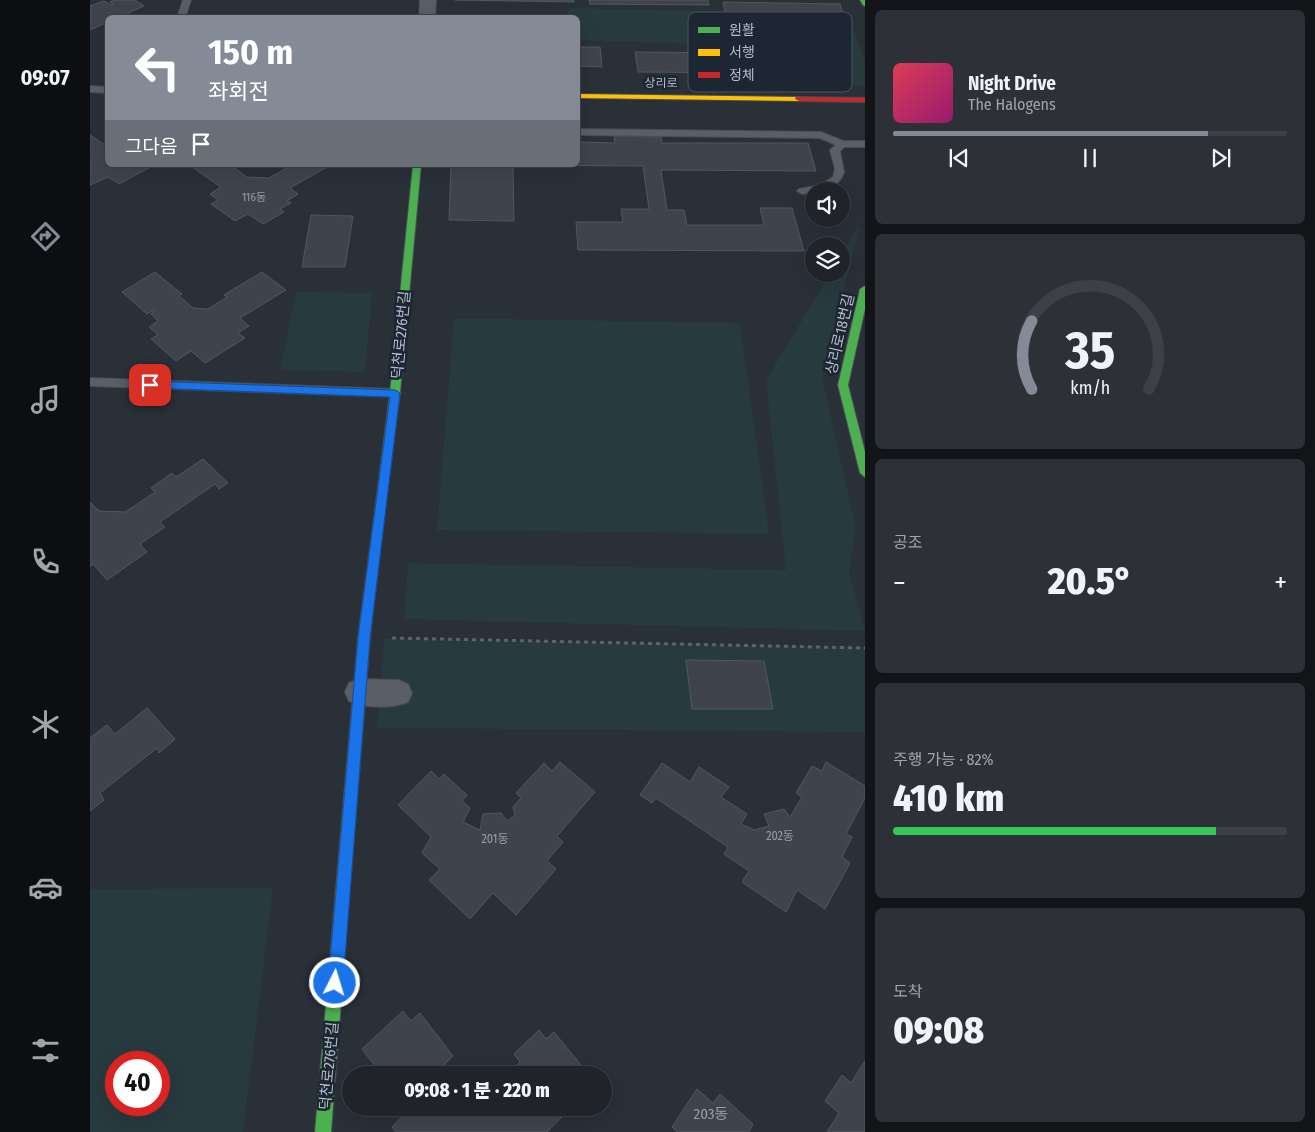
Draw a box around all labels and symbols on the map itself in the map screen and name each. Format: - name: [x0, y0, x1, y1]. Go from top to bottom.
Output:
- legend: [688, 12, 852, 92]
- text: 원활: [729, 22, 755, 39]
- text: 서행: [729, 44, 755, 61]
- text: 정체: [729, 67, 755, 84]
- street label: 상리로: [644, 76, 678, 90]
- house number: 116동: [242, 191, 266, 204]
- street label: 덕천로276번길: [388, 290, 414, 380]
- street label: 상리로18번길: [822, 292, 858, 376]
- pin: [129, 364, 171, 406]
- house number: 202동: [766, 829, 794, 843]
- house number: 201동: [482, 832, 508, 846]
- position arrow: [308, 956, 360, 1008]
- street label: 덕천로276번길: [316, 1021, 342, 1111]
- speed limit sign: 40: [105, 1051, 170, 1116]
- house number: 203동: [694, 1105, 728, 1123]

